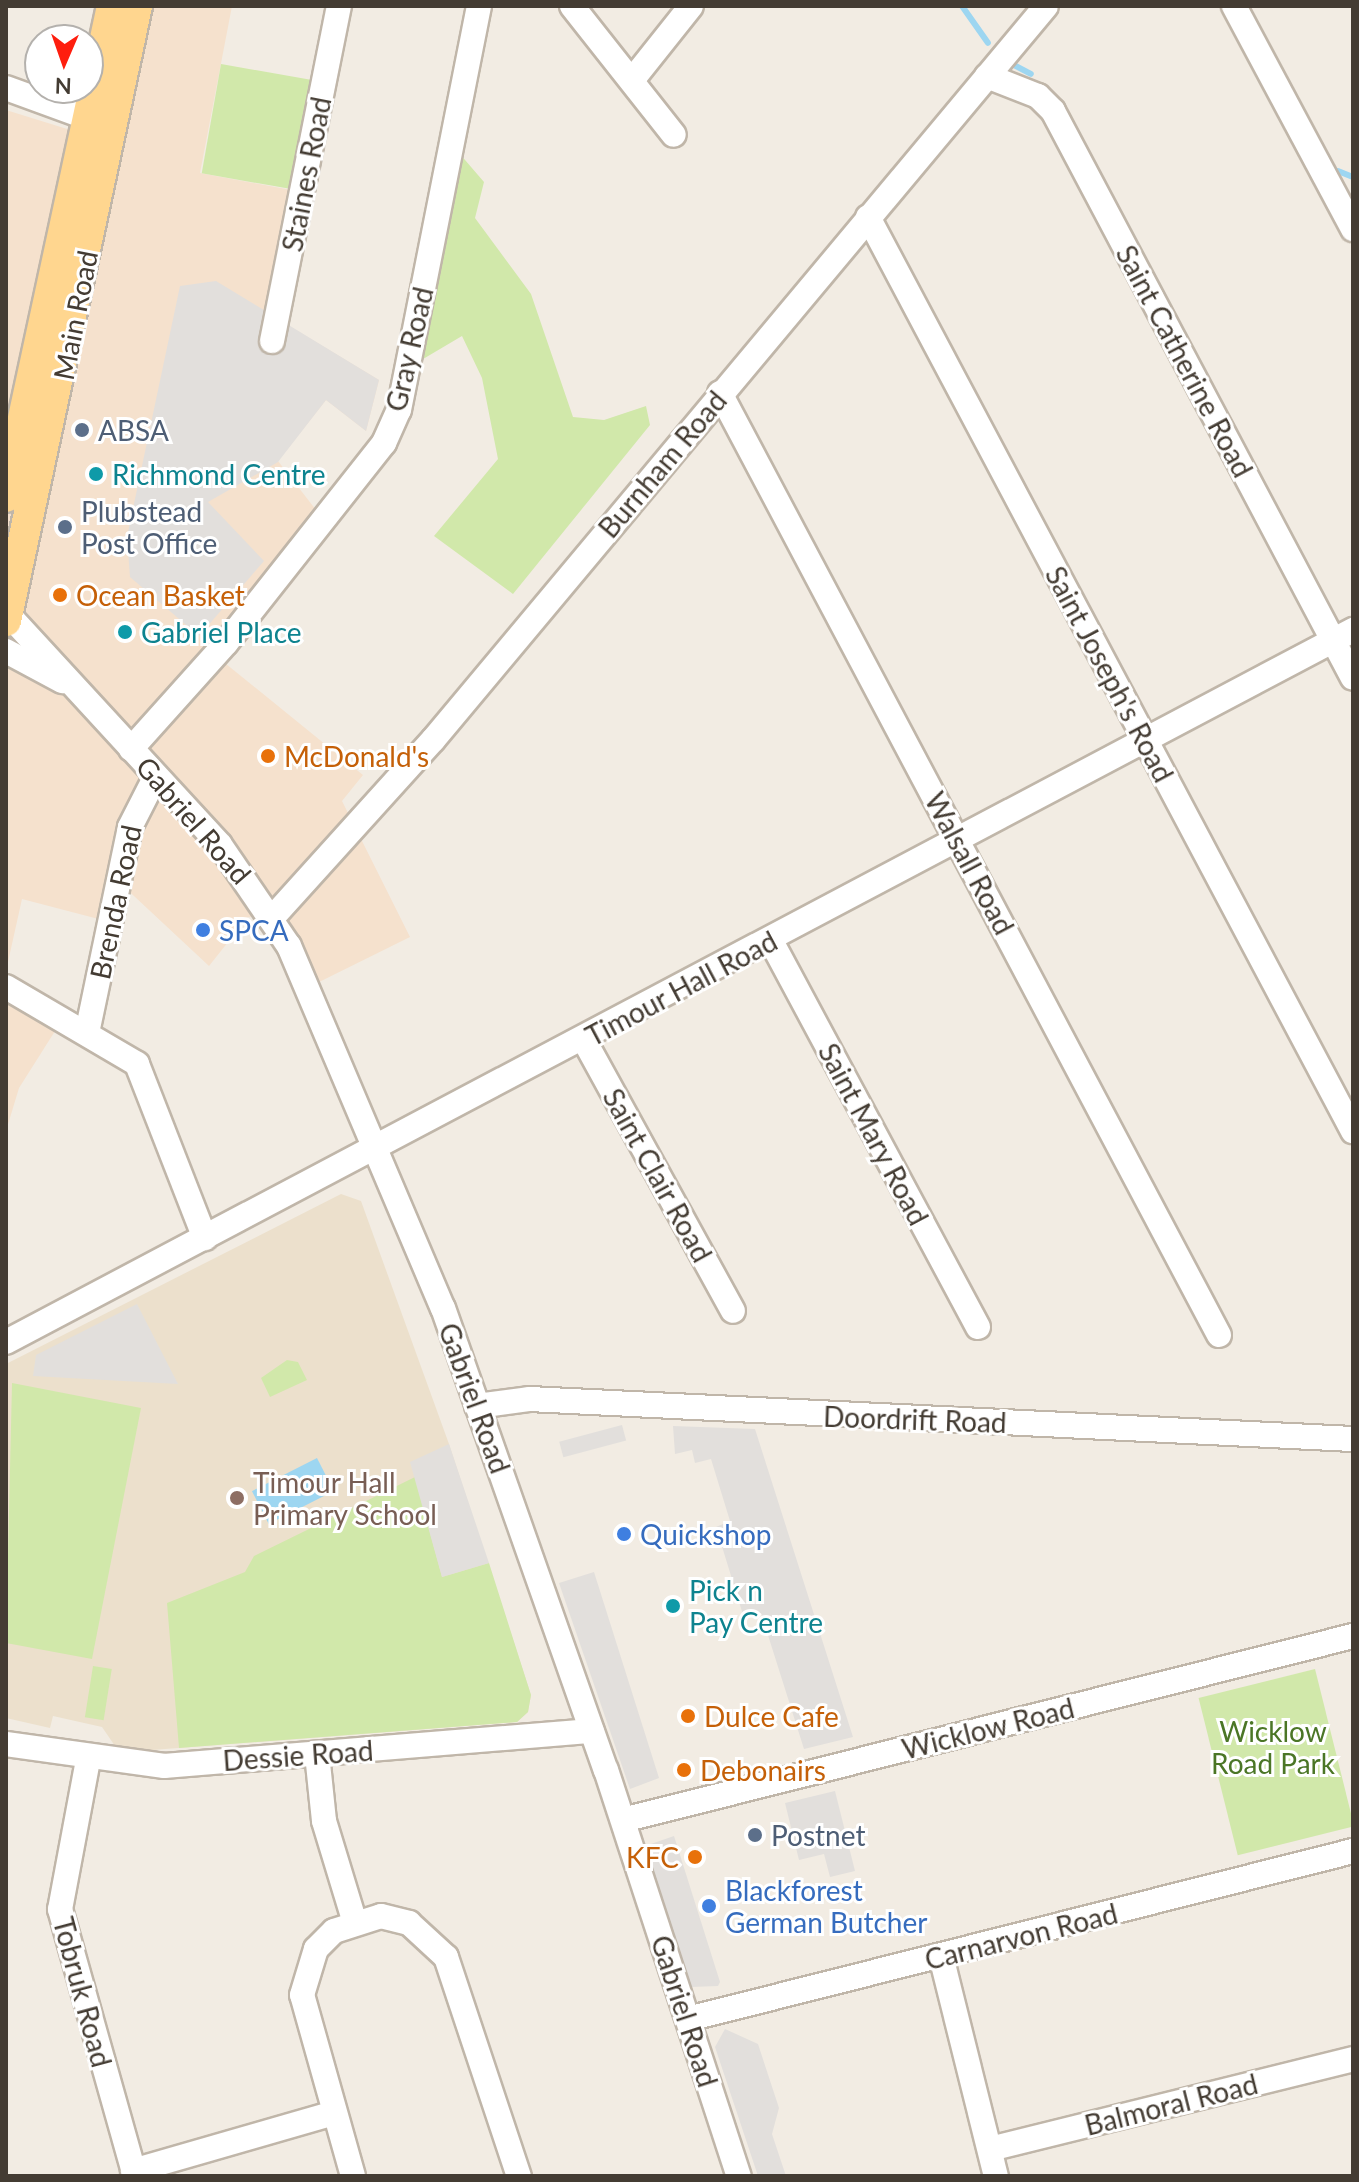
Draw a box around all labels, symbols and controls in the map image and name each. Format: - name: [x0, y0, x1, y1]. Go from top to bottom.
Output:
- north arrow: [24, 24, 104, 104]
- text: N: [54, 73, 72, 100]
- street label: Staines Road: [275, 94, 337, 254]
- street label: Saint Catherine Road: [1110, 239, 1260, 483]
- street label: Main Road: [46, 247, 104, 383]
- street label: Gray Road: [378, 283, 440, 415]
- street label: Burnham Road: [591, 384, 733, 544]
- place label: ABSA: [98, 413, 169, 447]
- marker: ABSA: [73, 421, 91, 439]
- place label: Richmond Centre: [112, 457, 326, 491]
- marker: Richmond Centre: [87, 465, 105, 483]
- place label: Plubstead Post Office: [81, 494, 217, 560]
- marker: Plubstead Post Office: [56, 518, 74, 536]
- street label: Saint Joseph's Road: [1039, 560, 1181, 788]
- place label: Ocean Basket: [76, 578, 245, 612]
- marker: Ocean Basket: [51, 586, 69, 604]
- place label: Gabriel Place: [141, 615, 302, 649]
- marker: Gabriel Place: [116, 623, 134, 641]
- place label: McDonald's: [284, 739, 429, 773]
- marker: McDonald's: [259, 747, 277, 765]
- street label: Gabriel Road: [130, 750, 258, 890]
- street label: Walsall Road: [918, 786, 1022, 940]
- street label: Brenda Road: [82, 822, 148, 982]
- place label: SPCA: [219, 913, 289, 947]
- marker: SPCA: [194, 921, 212, 939]
- street label: Timour Hall Road: [579, 923, 783, 1053]
- street label: Saint Mary Road: [812, 1037, 936, 1231]
- street label: Saint Clair Road: [596, 1082, 720, 1268]
- street label: Gabriel Road: [432, 1318, 518, 1478]
- street label: Doordrift Road: [823, 1399, 1007, 1439]
- place label: Timour Hall Primary School: [253, 1465, 438, 1531]
- marker: Timour Hall Primary School: [228, 1489, 246, 1507]
- place label: Quickshop: [640, 1517, 771, 1551]
- marker: Quickshop: [615, 1525, 633, 1543]
- place label: Pick n Pay Centre: [689, 1573, 824, 1639]
- marker: Pick n Pay Centre: [664, 1597, 682, 1615]
- street label: Wicklow Road: [898, 1690, 1078, 1766]
- place label: Dulce Cafe: [704, 1699, 839, 1733]
- marker: Dulce Cafe: [679, 1707, 697, 1725]
- park label: Wicklow Road Park: [1211, 1714, 1335, 1780]
- street label: Dessie Road: [222, 1733, 374, 1777]
- place label: Debonairs: [700, 1753, 826, 1787]
- marker: Debonairs: [675, 1761, 693, 1779]
- place label: Postnet: [771, 1818, 865, 1852]
- marker: Postnet: [746, 1826, 764, 1844]
- place label: KFC: [626, 1840, 679, 1874]
- marker: KFC: [686, 1848, 704, 1866]
- place label: Blackforest German Butcher: [725, 1873, 927, 1939]
- street label: Carnarvon Road: [921, 1896, 1121, 1976]
- marker: Blackforest German Butcher: [700, 1897, 718, 1915]
- street label: Tobruk Road: [47, 1913, 119, 2071]
- street label: Gabriel Road: [645, 1931, 725, 2091]
- street label: Balmoral Road: [1081, 2066, 1261, 2142]

